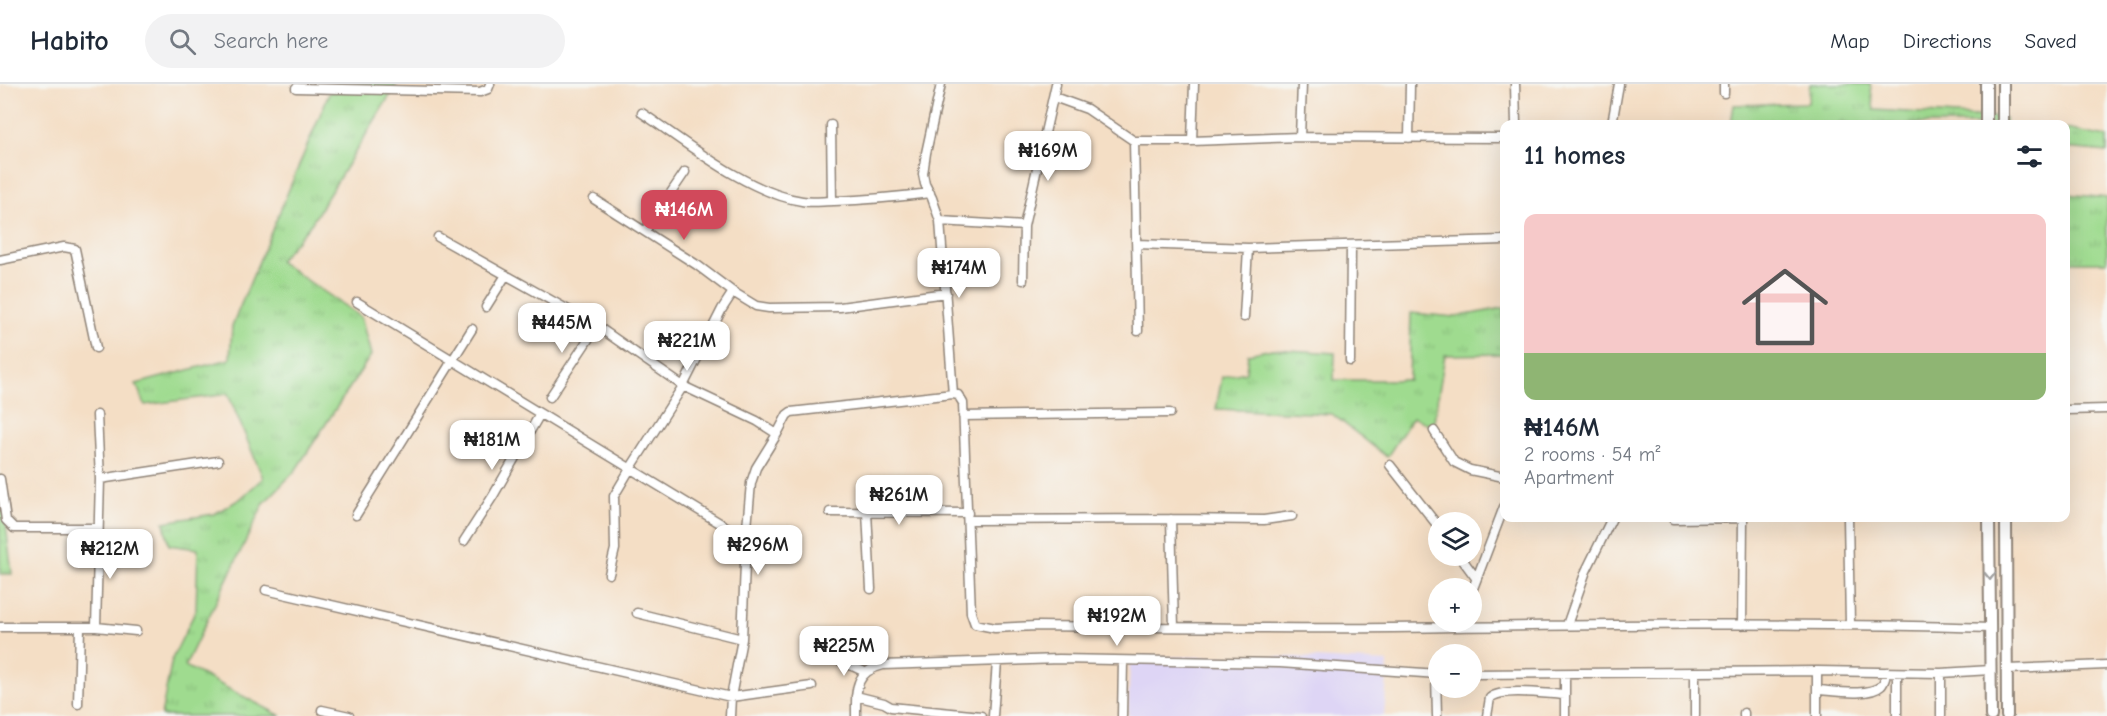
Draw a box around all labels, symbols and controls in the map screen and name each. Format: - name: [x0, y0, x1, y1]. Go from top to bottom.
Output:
- search box: [145, 14, 565, 68]
- text: Habito: [30, 25, 109, 57]
- icon: search: [166, 25, 199, 58]
- text: Search here: [214, 28, 328, 54]
- text: Map: [1830, 29, 1870, 53]
- text: Directions: [1903, 29, 1992, 53]
- text: Saved: [2025, 29, 2077, 53]
- pin: ₦169M: [1006, 131, 1090, 182]
- text: ₦169M: [1018, 139, 1078, 162]
- icon: filters: [2013, 140, 2046, 173]
- text: 11 homes: [1524, 141, 1625, 171]
- pin: ₦146M: [642, 190, 726, 241]
- text: ₦146M: [655, 198, 713, 221]
- pin: ₦174M: [917, 248, 1001, 299]
- icon: home: [1731, 253, 1839, 361]
- text: ₦174M: [931, 256, 987, 279]
- pin: ₦445M: [520, 303, 604, 354]
- text: ₦445M: [532, 311, 592, 334]
- pin: ₦221M: [645, 321, 729, 372]
- text: ₦221M: [658, 329, 716, 352]
- text: ₦146M: [1524, 413, 1599, 443]
- pin: ₦181M: [450, 420, 534, 471]
- text: ₦181M: [464, 428, 520, 451]
- text: 2 rooms · 54 m²: [1524, 443, 1660, 466]
- text: Apartment: [1524, 466, 1614, 489]
- pin: ₦261M: [857, 475, 941, 526]
- text: ₦261M: [870, 483, 928, 506]
- map controls: [1428, 512, 1482, 698]
- button: layers: [1428, 512, 1482, 566]
- pin: ₦296M: [716, 525, 800, 576]
- pin: ₦212M: [68, 529, 152, 580]
- text: ₦296M: [727, 533, 789, 556]
- text: ₦212M: [81, 537, 139, 560]
- one-way arrow: [1983, 571, 1996, 580]
- button: +: [1428, 578, 1482, 632]
- pin: ₦192M: [1075, 596, 1159, 647]
- text: ₦192M: [1088, 604, 1146, 627]
- pin: ₦225M: [802, 626, 886, 677]
- text: ₦225M: [813, 634, 875, 657]
- button: −: [1428, 644, 1482, 698]

